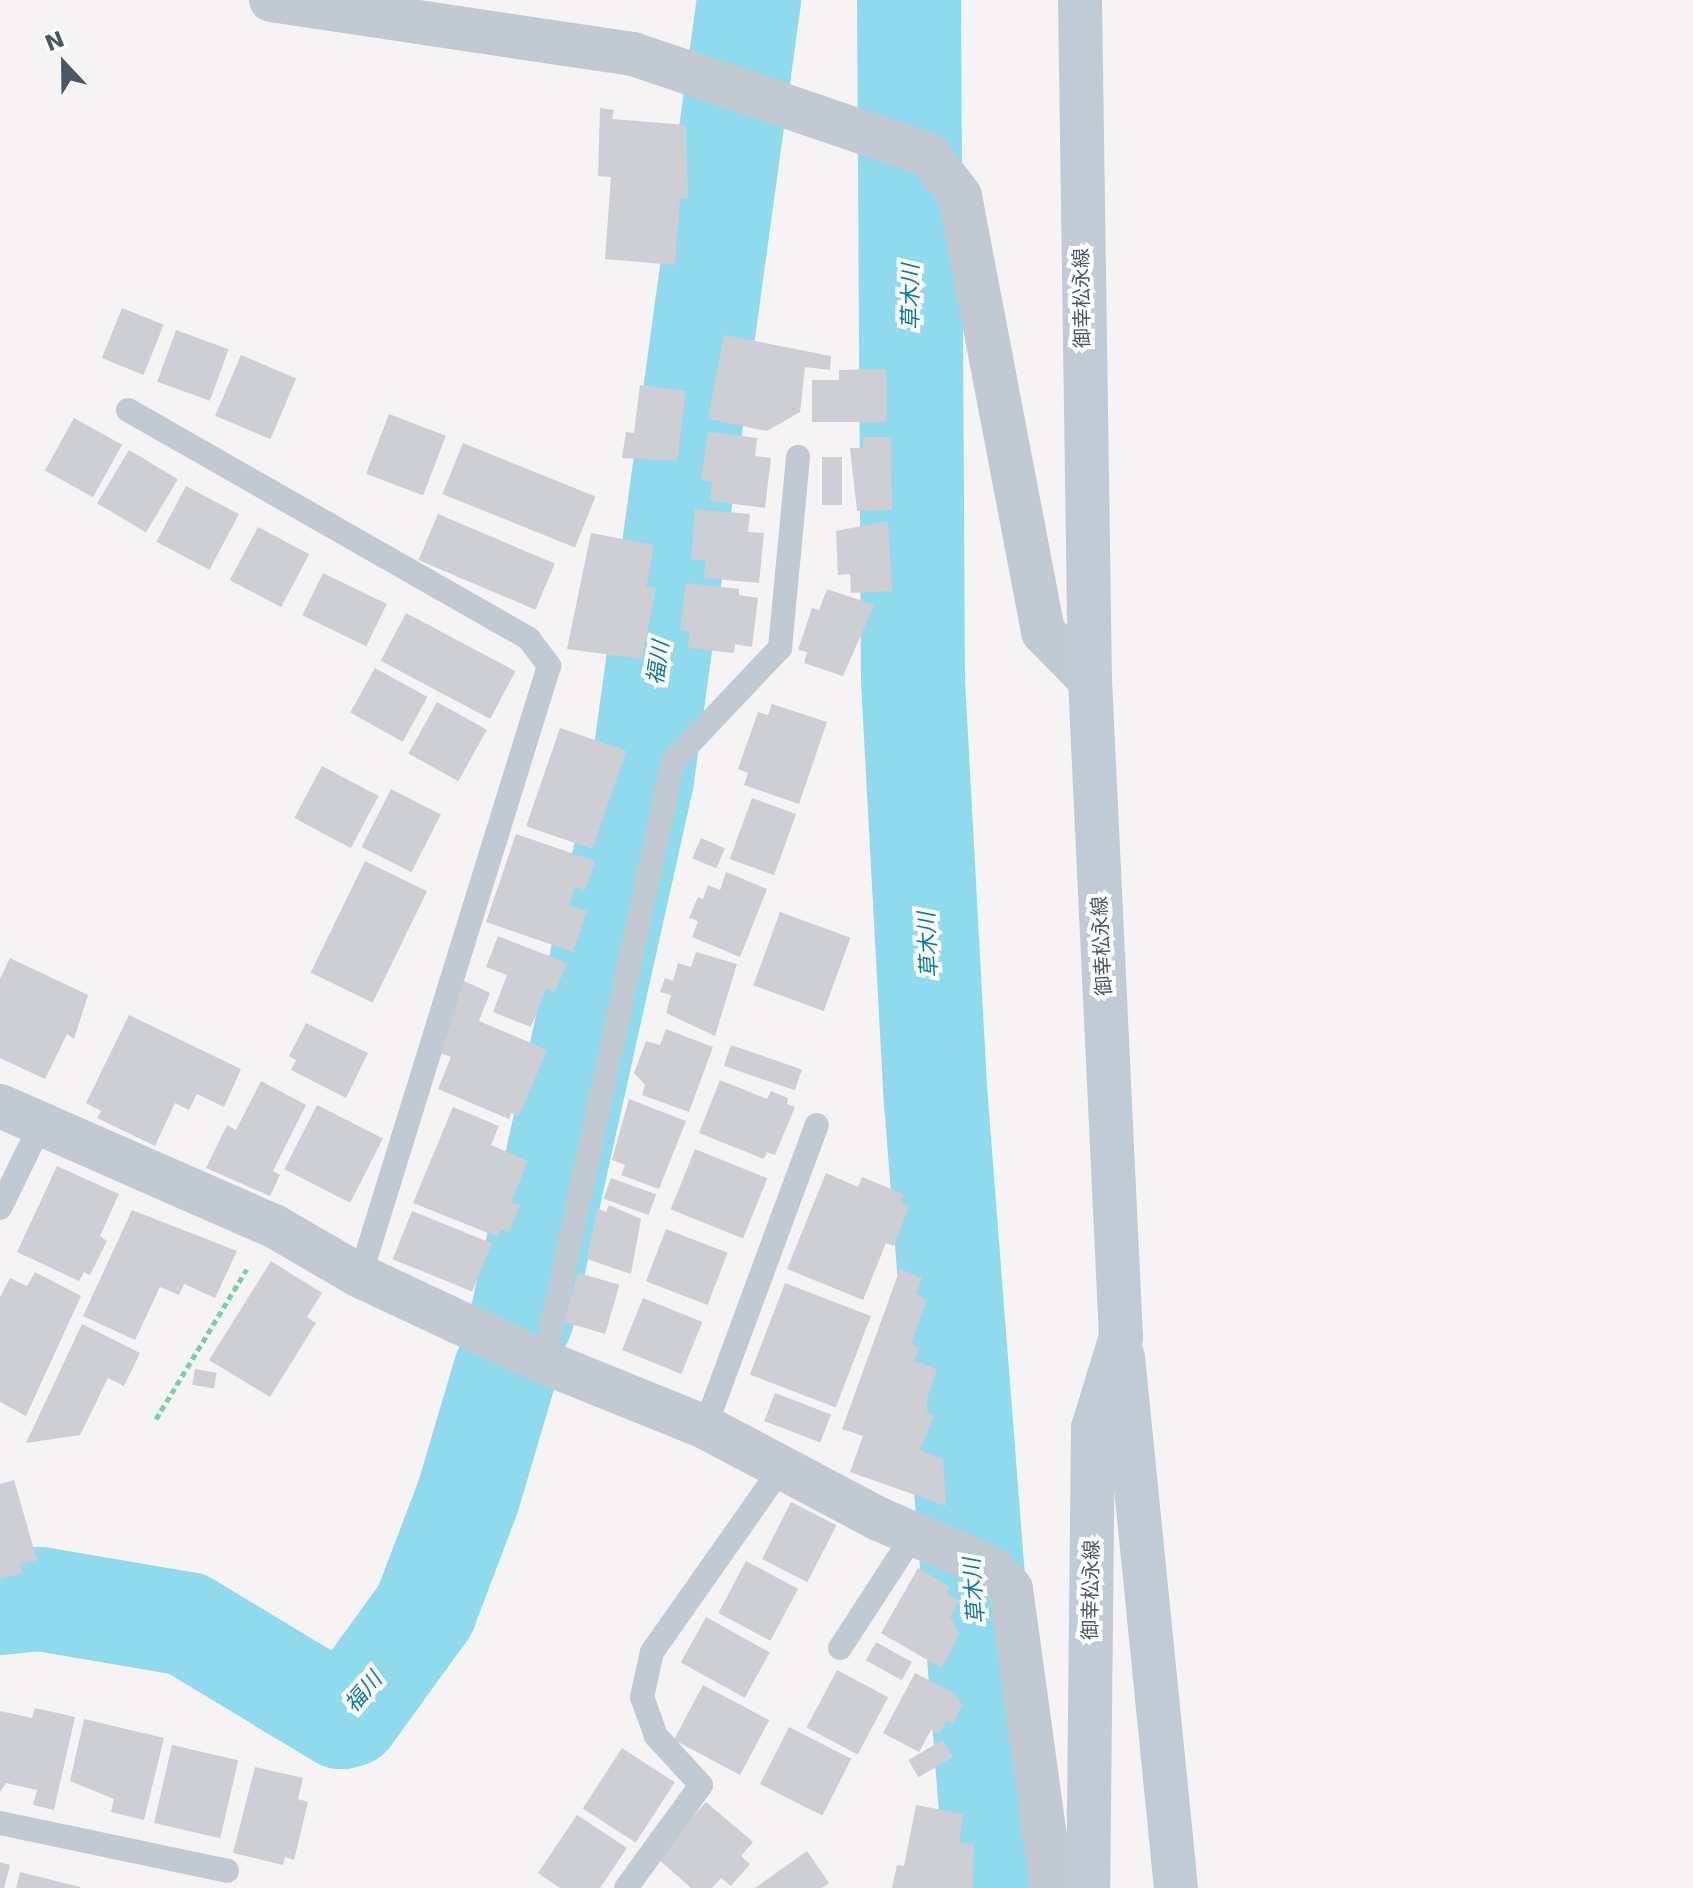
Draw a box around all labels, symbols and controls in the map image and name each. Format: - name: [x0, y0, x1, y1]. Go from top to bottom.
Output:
- north arrow: [24, 24, 104, 104]
- text: N: [42, 26, 68, 56]
- street label: 御幸松永線: [1069, 248, 1095, 348]
- water label: 草木川: [898, 264, 924, 330]
- water label: 福川: [642, 639, 674, 687]
- street label: 御幸松永線: [1087, 895, 1117, 997]
- water label: 草木川: [913, 911, 943, 979]
- street label: 御幸松永線: [1078, 1540, 1104, 1640]
- water label: 草木川: [959, 1557, 989, 1625]
- water label: 福川: [339, 1667, 387, 1717]

